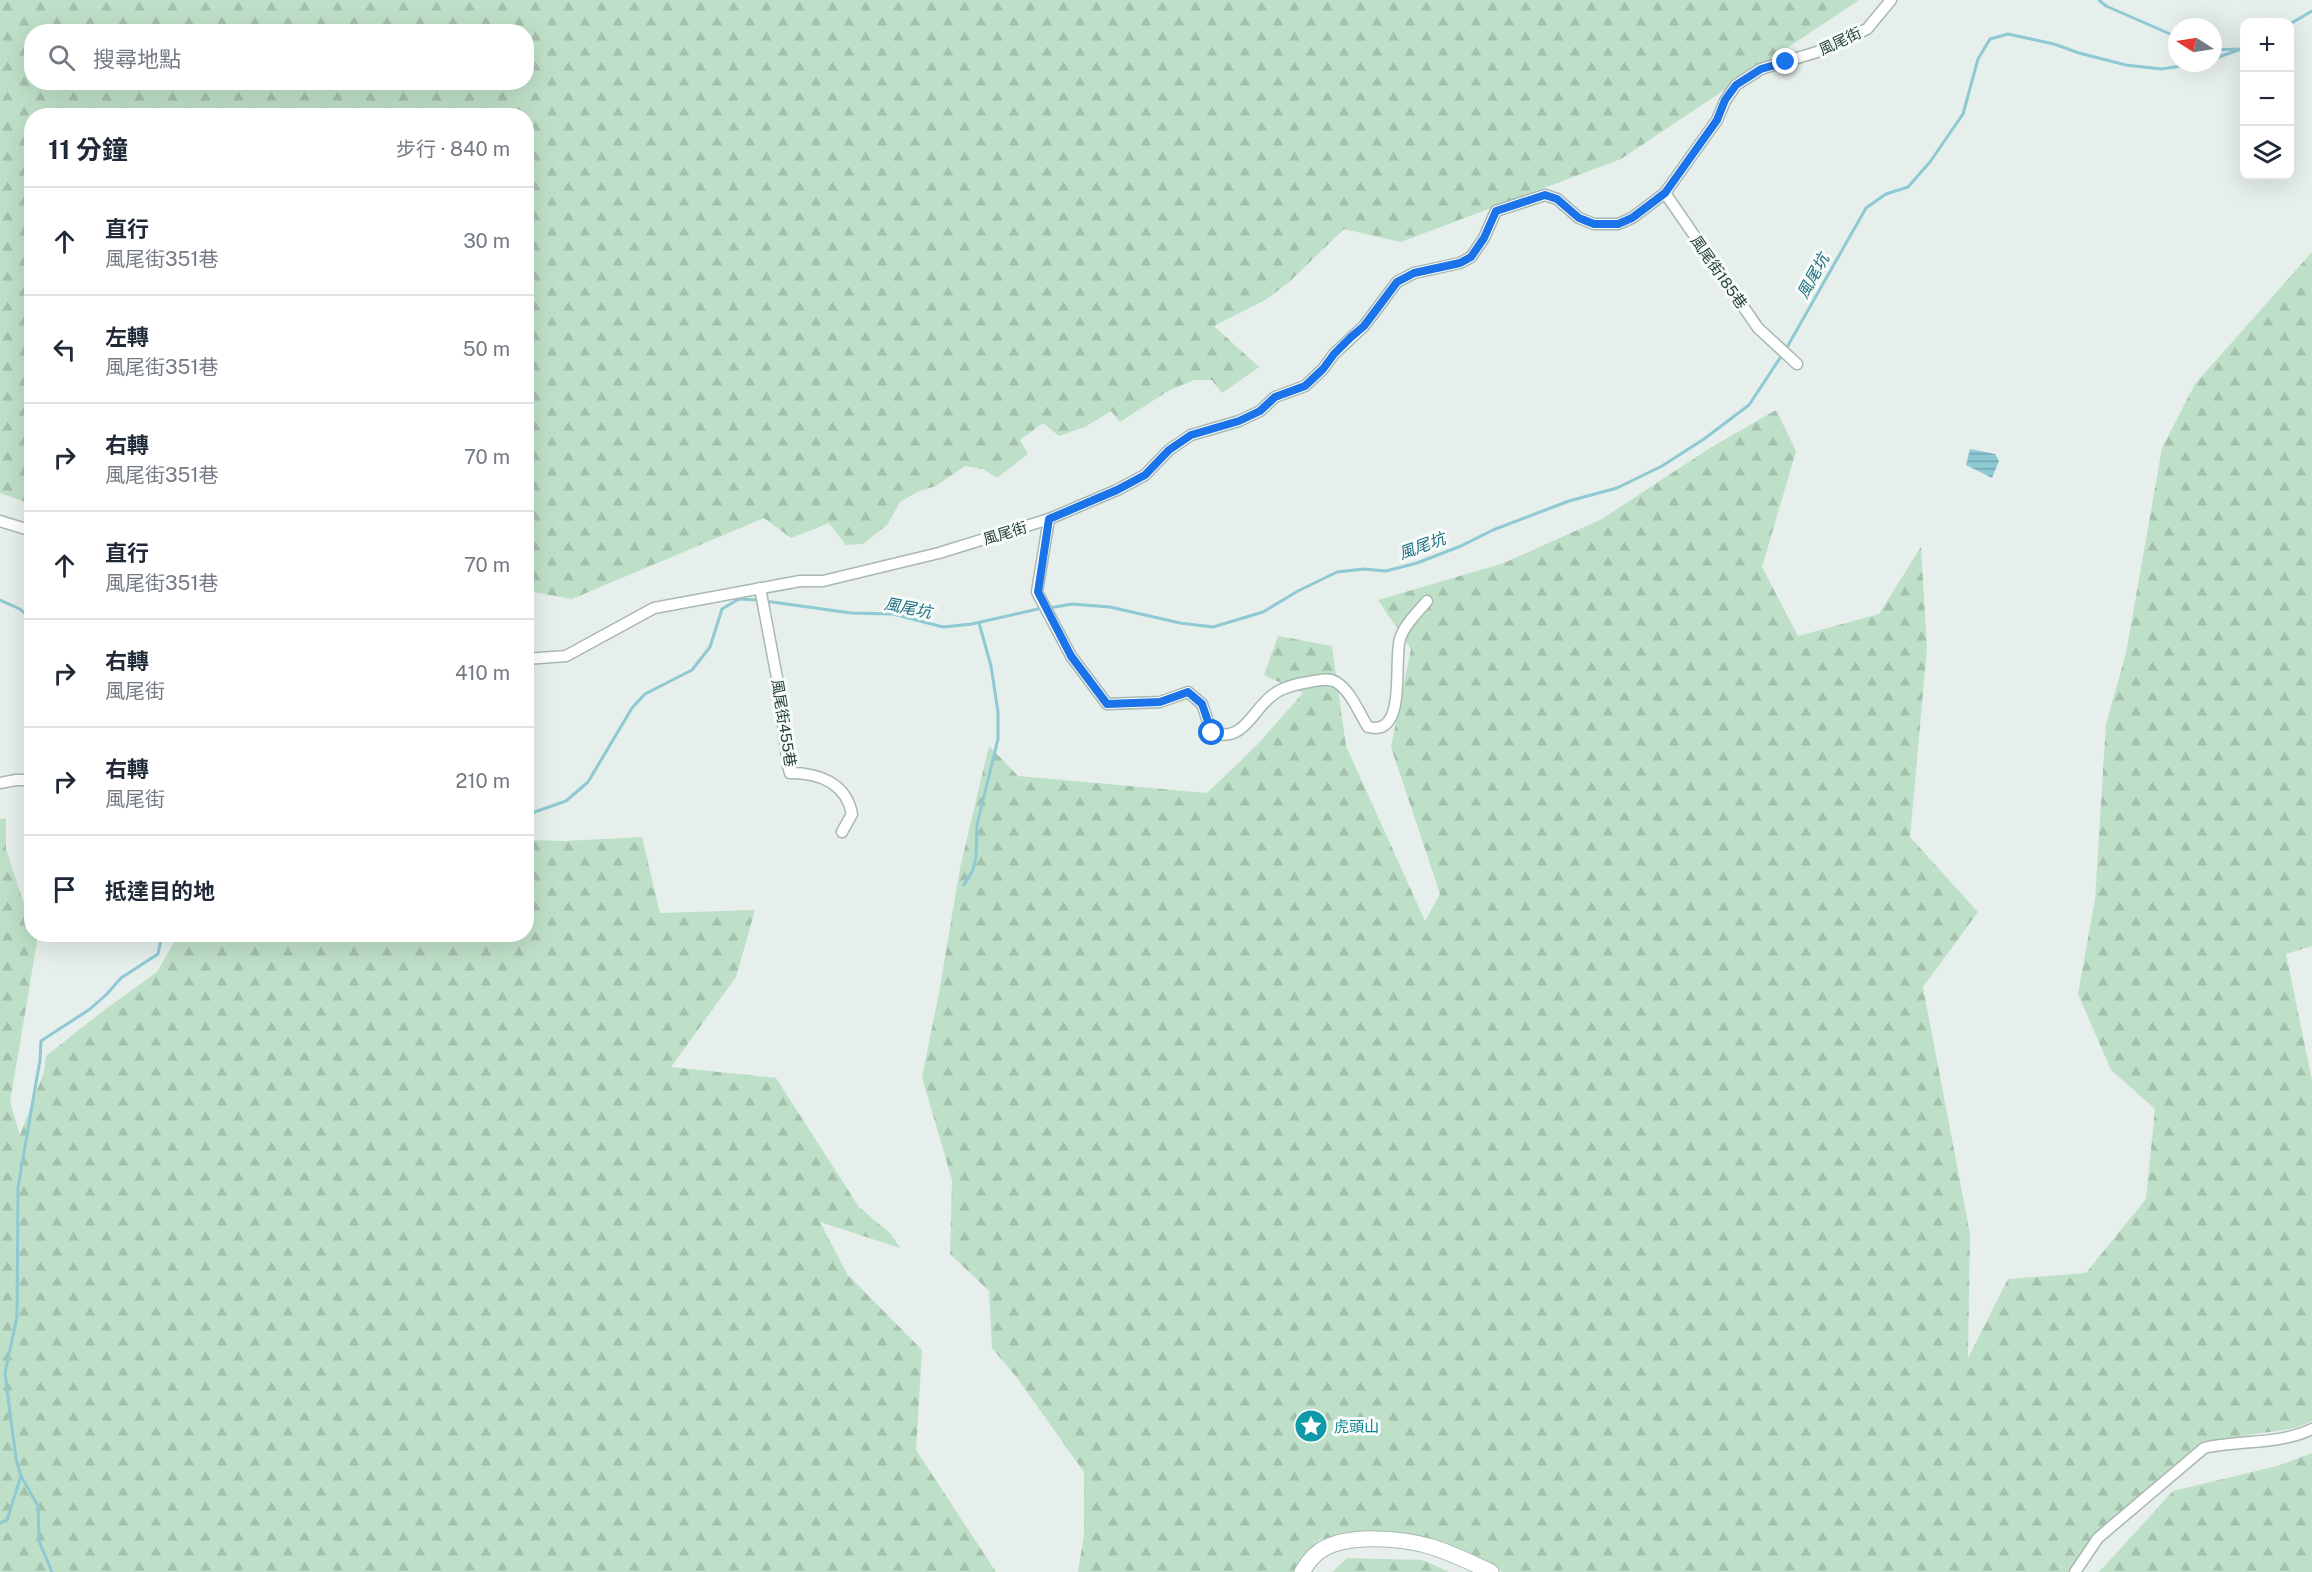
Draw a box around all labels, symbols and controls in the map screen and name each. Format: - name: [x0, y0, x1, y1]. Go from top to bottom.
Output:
- north arrow: [2168, 18, 2222, 72]
- map controls: [2240, 18, 2294, 180]
- button: +: [2240, 18, 2294, 72]
- search box: [24, 24, 534, 90]
- street label: 風尾街: [1816, 24, 1864, 58]
- icon: search: [45, 41, 78, 74]
- text: 搜尋地點: [93, 46, 181, 72]
- route end: [1772, 48, 1798, 74]
- button: −: [2240, 72, 2294, 126]
- button: layers: [2240, 126, 2294, 180]
- text: 11 分鐘: [48, 134, 128, 165]
- text: 步行 · 840 m: [396, 137, 510, 161]
- text: 直行: [105, 216, 149, 242]
- icon: ahead: [48, 225, 81, 258]
- text: 30 m: [463, 229, 510, 253]
- street label: 風尾街185巷: [1688, 232, 1750, 312]
- text: 風尾街351巷: [105, 247, 219, 271]
- water label: 風尾坑: [1793, 249, 1834, 302]
- text: 左轉: [105, 324, 149, 350]
- icon: left: [48, 333, 81, 366]
- text: 50 m: [463, 337, 510, 361]
- text: 風尾街351巷: [105, 355, 219, 379]
- text: 右轉: [105, 432, 149, 458]
- icon: right: [48, 441, 81, 474]
- text: 70 m: [464, 445, 510, 469]
- text: 風尾街351巷: [105, 463, 219, 487]
- street label: 風尾街: [981, 518, 1029, 548]
- water label: 風尾坑: [1396, 528, 1450, 563]
- text: 直行: [105, 540, 149, 566]
- icon: ahead: [48, 549, 81, 582]
- text: 70 m: [464, 553, 510, 577]
- text: 風尾街351巷: [105, 571, 219, 595]
- water label: 風尾坑: [883, 594, 935, 622]
- text: 右轉: [105, 648, 149, 674]
- icon: right: [48, 657, 81, 690]
- text: 410 m: [455, 661, 510, 685]
- street label: 風尾街455巷: [769, 678, 799, 768]
- text: 風尾街: [105, 679, 165, 703]
- route start: [1198, 719, 1224, 745]
- text: 右轉: [105, 756, 149, 782]
- icon: right: [48, 765, 81, 798]
- text: 210 m: [456, 769, 510, 793]
- text: 風尾街: [105, 787, 165, 811]
- icon: arrive: [48, 873, 81, 906]
- text: 抵達目的地: [105, 878, 215, 904]
- place icon: 虎頭山: [1293, 1408, 1329, 1444]
- place label: 虎頭山: [1334, 1418, 1379, 1435]

